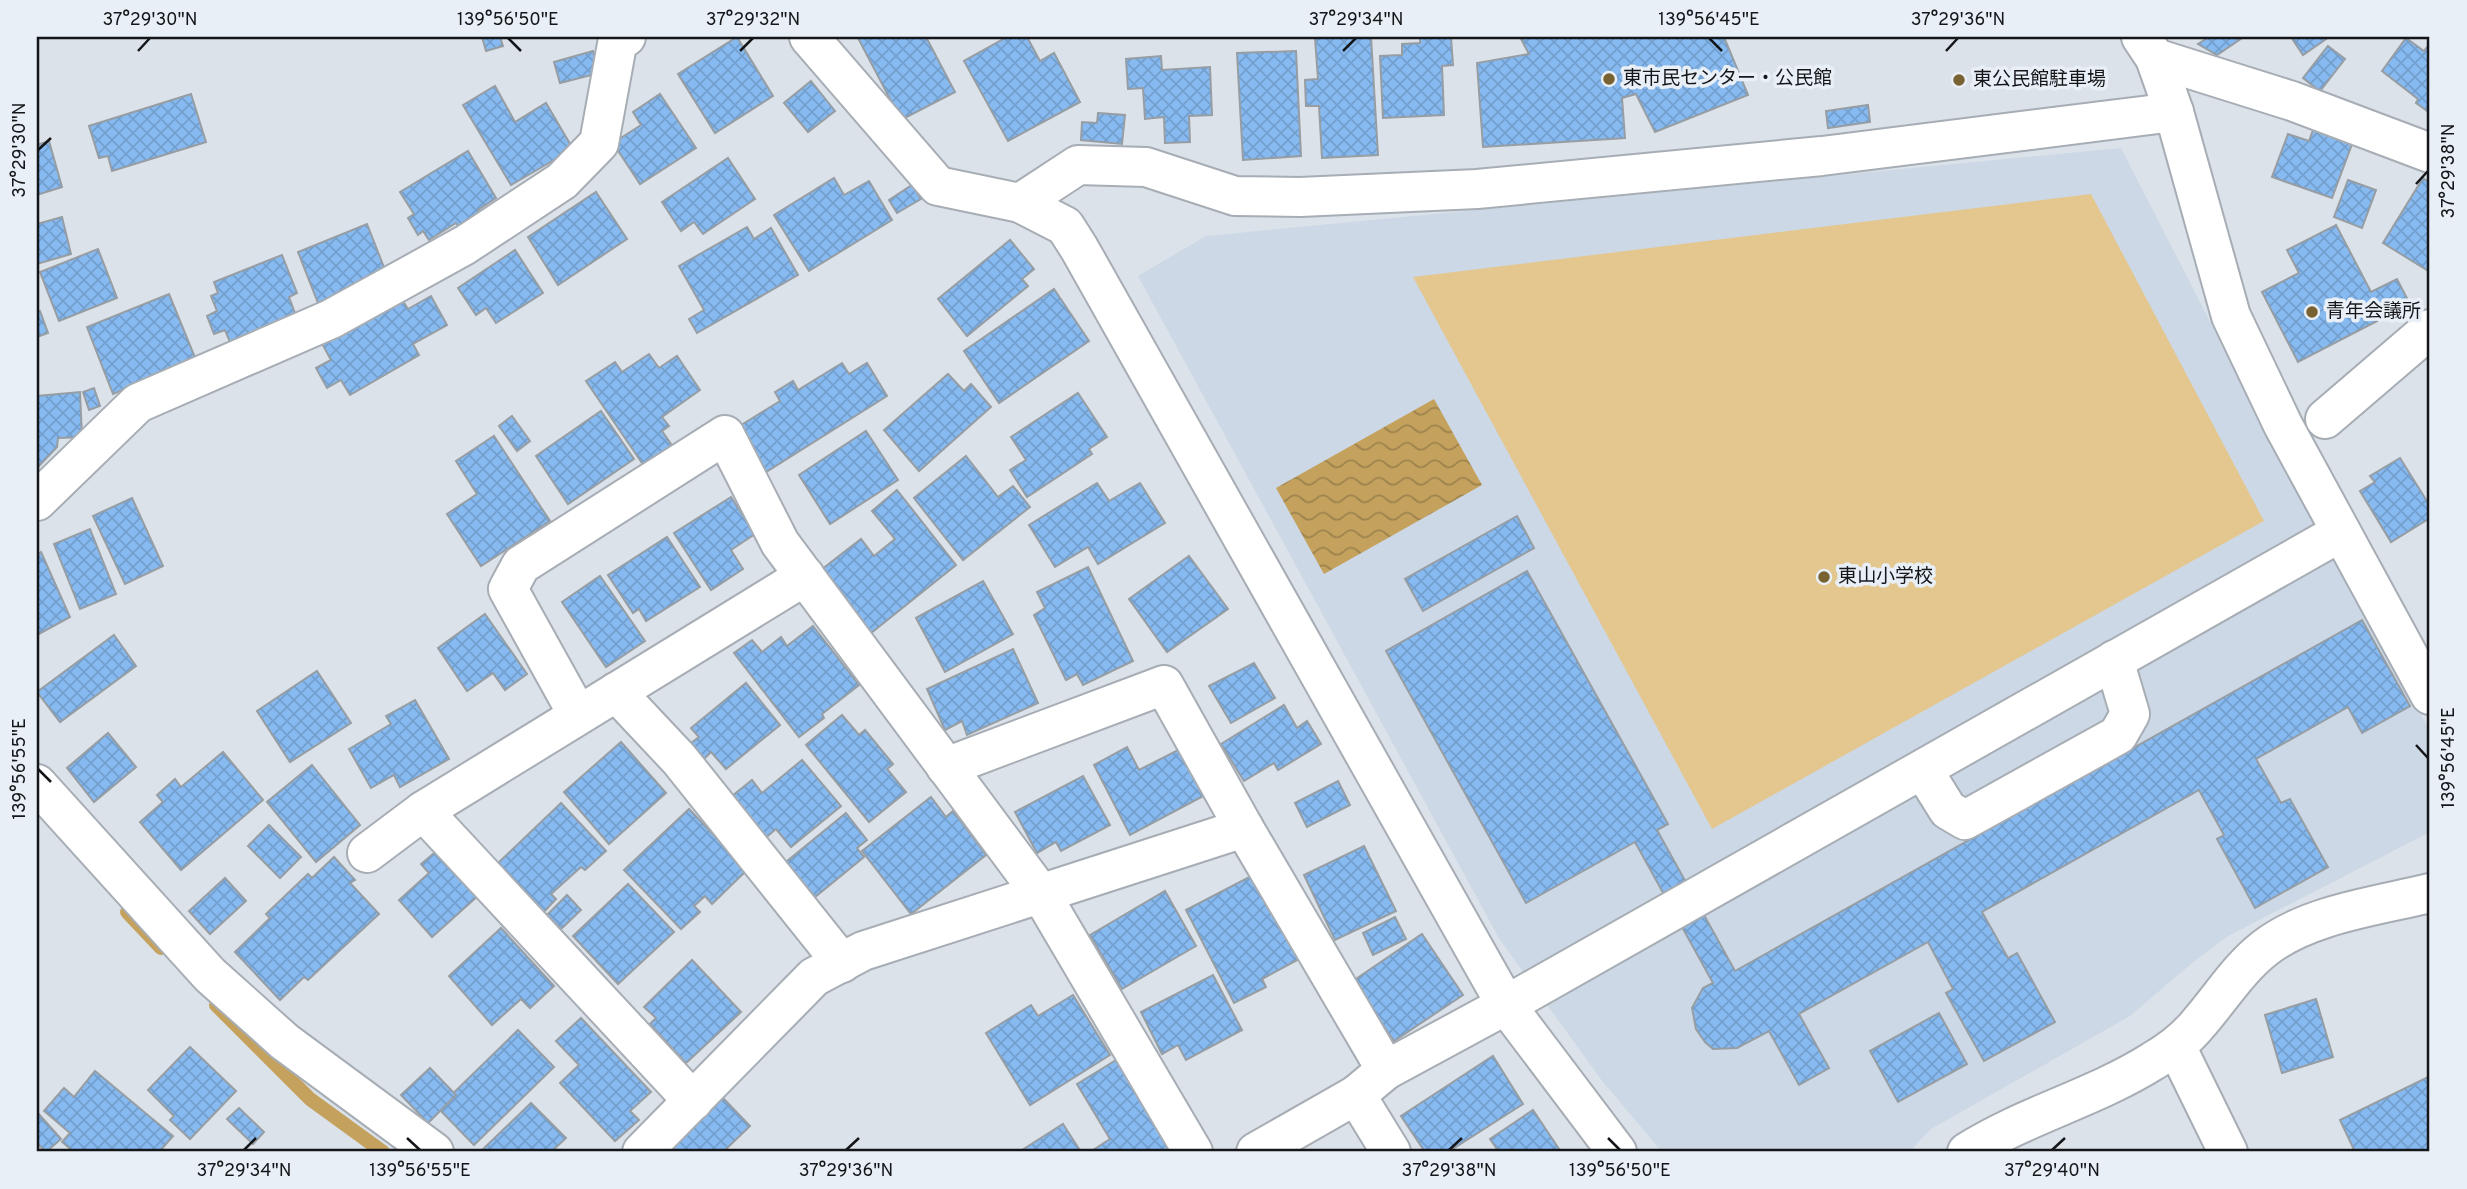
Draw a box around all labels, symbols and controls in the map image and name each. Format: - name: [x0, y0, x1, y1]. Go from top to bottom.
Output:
- text: 37°29'30"N: [102, 9, 198, 32]
- text: 139°56'50"E: [457, 9, 559, 32]
- text: 37°29'32"N: [706, 9, 800, 32]
- text: 37°29'34"N: [1308, 9, 1404, 32]
- text: 139°56'45"E: [1658, 9, 1760, 32]
- text: 37°29'36"N: [1911, 9, 2005, 32]
- place label: 東市民センター・公民館: [1623, 67, 1832, 91]
- place label: 東公民館駐車場: [1973, 68, 2106, 92]
- marker: 東市民センター・公民館: [1601, 71, 1617, 87]
- marker: 東公民館駐車場: [1951, 72, 1967, 88]
- text: 37°29'30"N: [9, 102, 32, 198]
- text: 37°29'38"N: [2438, 124, 2461, 218]
- place label: 青年会議所: [2326, 300, 2421, 324]
- marker: 青年会議所: [2304, 304, 2320, 320]
- place label: 東山小学校: [1838, 565, 1933, 589]
- marker: 東山小学校: [1816, 569, 1832, 585]
- text: 139°56'45"E: [2438, 707, 2461, 809]
- text: 139°56'55"E: [9, 718, 32, 820]
- text: 37°29'34"N: [196, 1160, 292, 1183]
- text: 139°56'55"E: [369, 1160, 471, 1183]
- text: 37°29'36"N: [799, 1160, 893, 1183]
- text: 37°29'38"N: [1402, 1160, 1496, 1183]
- text: 139°56'50"E: [1569, 1160, 1671, 1183]
- text: 37°29'40"N: [2004, 1160, 2100, 1183]

